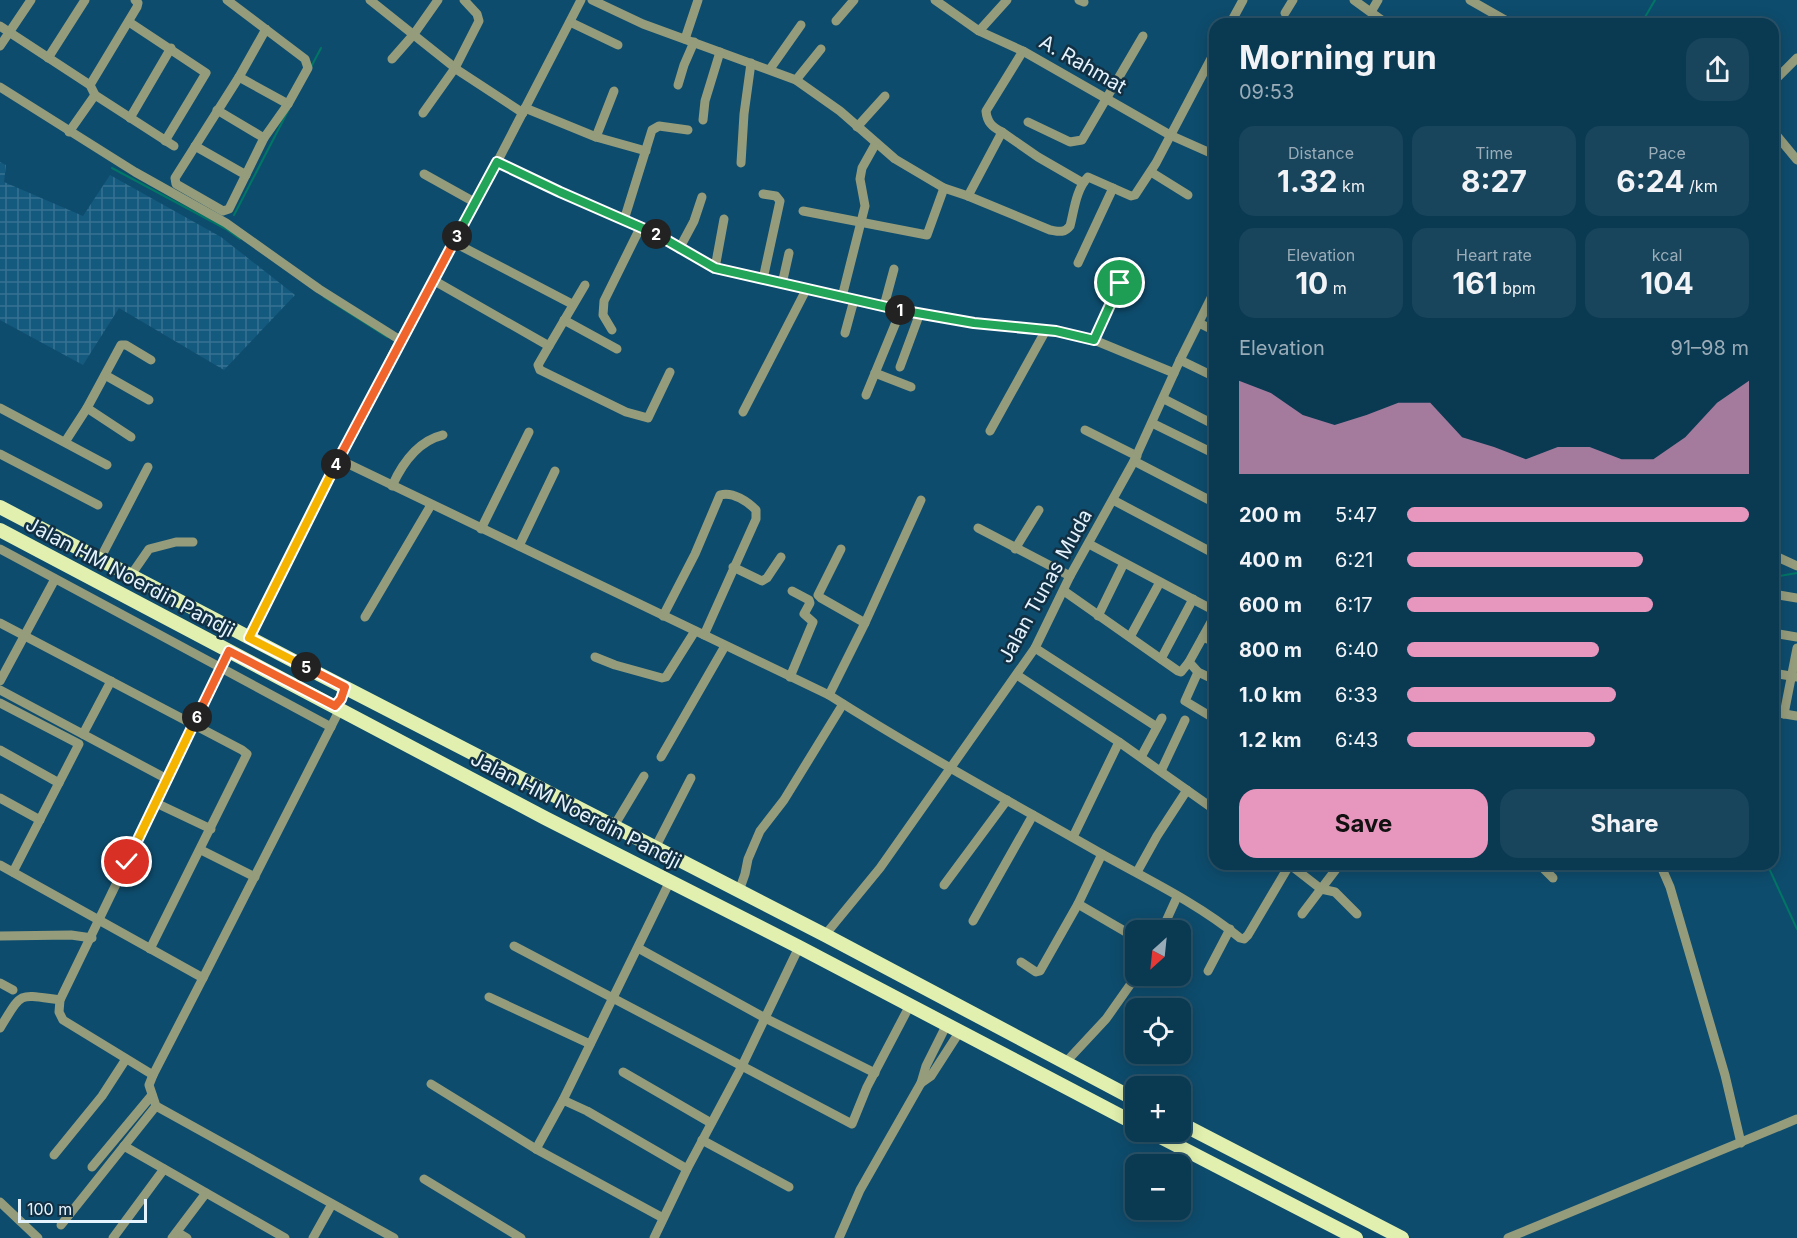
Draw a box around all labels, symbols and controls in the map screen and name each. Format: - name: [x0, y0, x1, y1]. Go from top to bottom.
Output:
- street label: A. Rahmat: [1035, 30, 1131, 99]
- text: Morning run: [1239, 37, 1437, 77]
- button: share: [1686, 38, 1749, 101]
- text: 09:53: [1239, 80, 1294, 104]
- text: Distance: [1288, 143, 1354, 163]
- text: Time: [1475, 143, 1513, 163]
- text: Pace: [1648, 143, 1686, 163]
- text: 1.32: [1277, 163, 1338, 199]
- text: 8:27: [1461, 163, 1527, 199]
- text: 6:24: [1616, 163, 1685, 199]
- text: km: [1338, 176, 1365, 196]
- text: /km: [1685, 176, 1718, 196]
- pin: 2: [641, 219, 671, 249]
- pin: 3: [442, 221, 472, 251]
- text: 2: [651, 224, 661, 244]
- text: 3: [452, 226, 462, 246]
- text: Elevation: [1287, 245, 1355, 265]
- text: Heart rate: [1456, 245, 1532, 265]
- text: kcal: [1652, 245, 1682, 265]
- pin: [1094, 257, 1145, 308]
- text: 10: [1295, 265, 1328, 301]
- text: 161: [1452, 265, 1498, 301]
- text: 104: [1640, 265, 1694, 301]
- icon: arrive: [1103, 266, 1136, 299]
- text: m: [1328, 278, 1347, 298]
- text: bpm: [1498, 278, 1536, 298]
- pin: 1: [885, 295, 915, 325]
- text: 1: [897, 300, 903, 320]
- text: Elevation: [1239, 336, 1325, 360]
- text: 91–98 m: [1671, 336, 1749, 360]
- pin: 4: [321, 449, 351, 479]
- text: 4: [331, 454, 341, 474]
- text: 200 m: [1239, 503, 1302, 527]
- text: 5:47: [1335, 503, 1377, 527]
- street label: Jalan Tunas Muda: [993, 505, 1097, 667]
- street label: Jalan HM Noerdin Pandji: [22, 512, 238, 642]
- text: 400 m: [1239, 548, 1303, 572]
- text: 6:21: [1335, 548, 1374, 572]
- text: 600 m: [1239, 593, 1302, 617]
- text: 6:17: [1335, 593, 1373, 617]
- text: 800 m: [1239, 638, 1302, 662]
- text: 6:40: [1335, 638, 1379, 662]
- pin: 5: [291, 652, 321, 682]
- text: 5: [301, 657, 311, 677]
- text: 1.0 km: [1239, 683, 1302, 707]
- text: 6:33: [1335, 683, 1378, 707]
- pin: 6: [182, 702, 212, 732]
- text: 6: [192, 707, 202, 727]
- text: 1.2 km: [1239, 728, 1302, 752]
- text: 6:43: [1335, 728, 1378, 752]
- street label: Jalan HM Noerdin Pandji: [467, 746, 685, 874]
- button: Save: [1239, 789, 1488, 858]
- button: Share: [1500, 789, 1749, 858]
- pin: [101, 836, 152, 887]
- icon: check: [110, 845, 143, 878]
- north arrow: [1125, 920, 1191, 986]
- map controls: [1125, 920, 1191, 1220]
- button: locate: [1125, 998, 1191, 1064]
- button: +: [1125, 1076, 1191, 1142]
- button: −: [1125, 1154, 1191, 1220]
- scale bar: [18, 1196, 147, 1224]
- text: 100 m: [27, 1199, 72, 1219]

